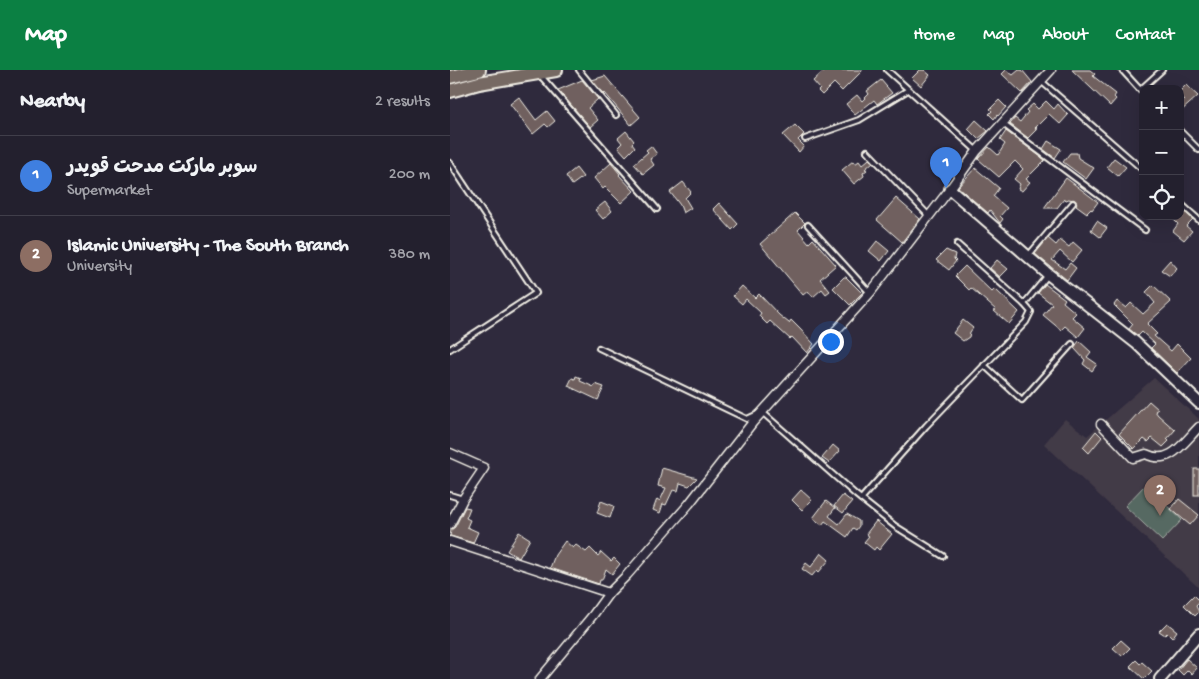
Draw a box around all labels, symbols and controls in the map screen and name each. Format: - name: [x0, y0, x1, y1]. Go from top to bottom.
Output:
- text: Map: [25, 21, 67, 50]
- text: Home: [913, 25, 955, 46]
- text: Map: [983, 25, 1014, 46]
- text: About: [1042, 25, 1088, 46]
- text: Contact: [1116, 25, 1174, 46]
- map controls: [1139, 85, 1184, 220]
- button: +: [1139, 85, 1184, 130]
- text: Nearby: [20, 90, 85, 115]
- text: 2 results: [375, 93, 430, 112]
- button: −: [1139, 130, 1184, 175]
- pin: 1: [930, 147, 962, 188]
- text: سوبر ماركت مدحت قويدر: [67, 157, 257, 180]
- text: 1: [33, 166, 39, 185]
- text: 200 m: [389, 166, 430, 185]
- button: locate: [1139, 175, 1184, 220]
- text: Supermarket: [67, 182, 152, 201]
- text: Islamic University - The South Branch: [67, 235, 349, 258]
- text: 2: [32, 246, 40, 265]
- text: 380 m: [389, 246, 430, 265]
- text: University: [67, 258, 132, 277]
- your location: [818, 329, 844, 355]
- pin: 2: [1144, 475, 1176, 516]

